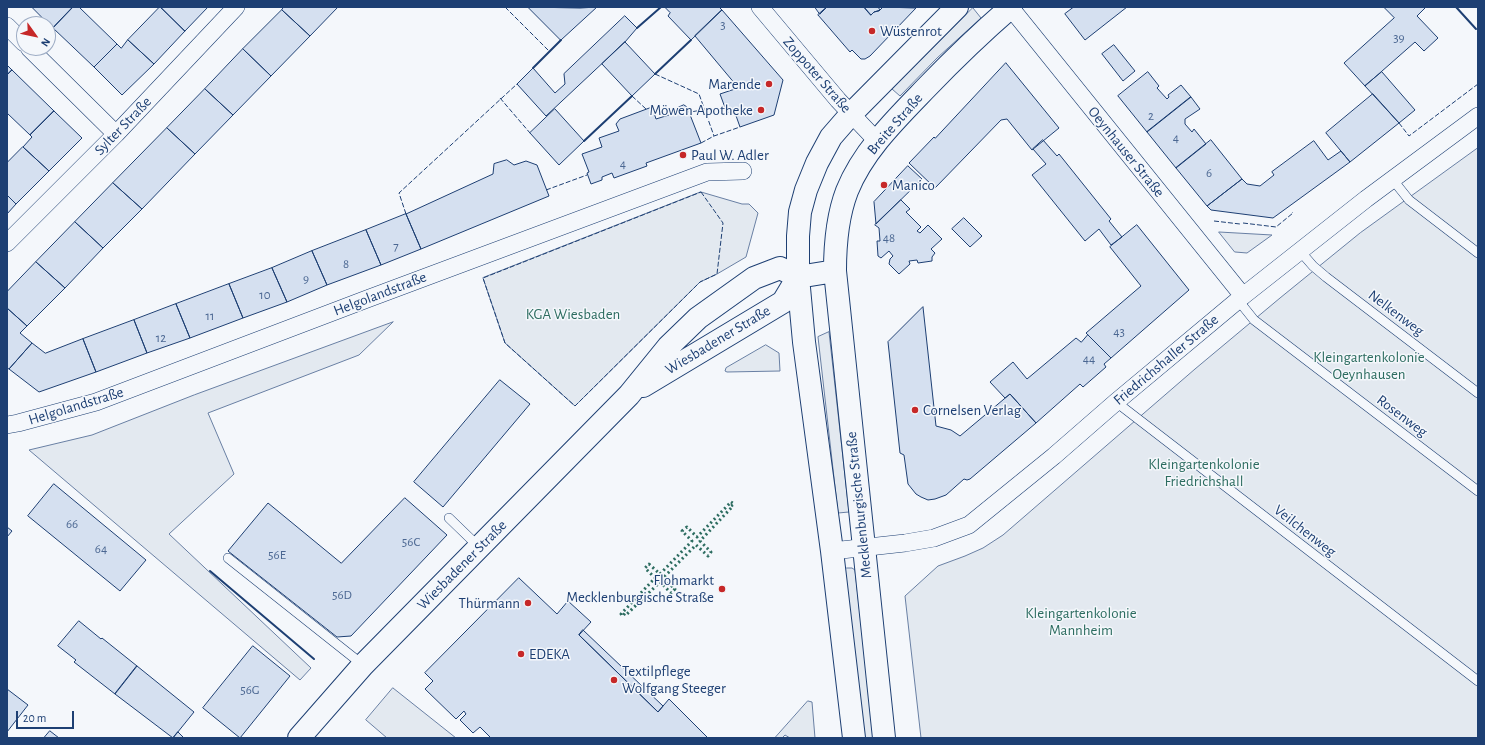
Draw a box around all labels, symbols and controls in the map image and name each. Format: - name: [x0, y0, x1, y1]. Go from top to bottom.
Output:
- north arrow: [16, 16, 56, 56]
- house number: 3: [720, 17, 726, 33]
- place label: Wüstenrot: [880, 22, 942, 40]
- marker: Wüstenrot: [867, 26, 877, 36]
- house number: 39: [1393, 30, 1405, 46]
- street label: Zoppoter Straße: [779, 33, 855, 117]
- text: N: [39, 36, 52, 48]
- place label: Marende: [708, 75, 761, 93]
- marker: Marende: [764, 79, 774, 89]
- street label: Breite Straße: [863, 89, 927, 159]
- street label: Sylter Straße: [91, 93, 155, 159]
- place label: Möwen-Apotheke: [650, 101, 753, 119]
- street label: Oeynhauser Straße: [1084, 103, 1168, 201]
- marker: Möwen-Apotheke: [756, 105, 766, 115]
- house number: 2: [1148, 108, 1154, 124]
- house number: 4: [1173, 130, 1179, 146]
- place label: Paul W. Adler: [691, 146, 769, 164]
- marker: Paul W. Adler: [678, 150, 688, 160]
- house number: 4: [620, 156, 626, 172]
- house number: 6: [1206, 165, 1212, 181]
- place label: Manico: [892, 176, 935, 194]
- marker: Manico: [879, 180, 889, 190]
- house number: 48: [883, 230, 895, 246]
- house number: 7: [393, 238, 399, 254]
- house number: 8: [343, 256, 349, 272]
- street label: Helgolandstraße: [331, 268, 429, 320]
- house number: 9: [303, 271, 309, 287]
- street label: Nelkenweg: [1364, 286, 1428, 340]
- house number: 10: [259, 287, 271, 303]
- street label: Wiesbadener Straße: [662, 302, 774, 378]
- park label: KGA Wiesbaden: [526, 305, 620, 323]
- house number: 11: [206, 308, 214, 324]
- street label: Friedrichshaller Straße: [1110, 311, 1222, 409]
- house number: 43: [1113, 324, 1125, 340]
- house number: 12: [156, 330, 166, 346]
- park label: Kleingartenkolonie Oeynhausen: [1313, 348, 1425, 383]
- house number: 44: [1083, 351, 1095, 367]
- street label: Helgolandstraße: [26, 383, 126, 429]
- street label: Rosenweg: [1373, 391, 1431, 441]
- place label: Cornelsen Verlag: [923, 401, 1021, 419]
- marker: Cornelsen Verlag: [910, 405, 920, 415]
- street label: Mecklenburgische Straße: [842, 431, 876, 579]
- park label: Kleingartenkolonie Friedrichshall: [1148, 455, 1260, 490]
- street label: Veilchenweg: [1270, 501, 1340, 561]
- house number: 66: [66, 516, 78, 532]
- street label: Wiesbadener Straße: [413, 516, 511, 614]
- house number: 56C: [402, 534, 420, 550]
- house number: 64: [95, 541, 107, 557]
- house number: 56E: [268, 547, 286, 563]
- place label: Flohmarkt Mecklenburgische Straße: [566, 571, 714, 606]
- marker: Flohmarkt Mecklenburgische Straße: [717, 584, 727, 594]
- house number: 56D: [332, 587, 352, 603]
- place label: Thürmann: [459, 594, 520, 612]
- marker: Thürmann: [523, 598, 533, 608]
- park label: Kleingartenkolonie Mannheim: [1025, 604, 1137, 639]
- place label: EDEKA: [529, 645, 570, 663]
- marker: EDEKA: [516, 649, 526, 659]
- place label: Textilpflege Wolfgang Steeger: [622, 662, 726, 697]
- marker: Textilpflege Wolfgang Steeger: [609, 675, 619, 685]
- house number: 56G: [240, 682, 260, 698]
- scale bar: [18, 703, 76, 729]
- text: 20 m: [23, 712, 46, 724]

